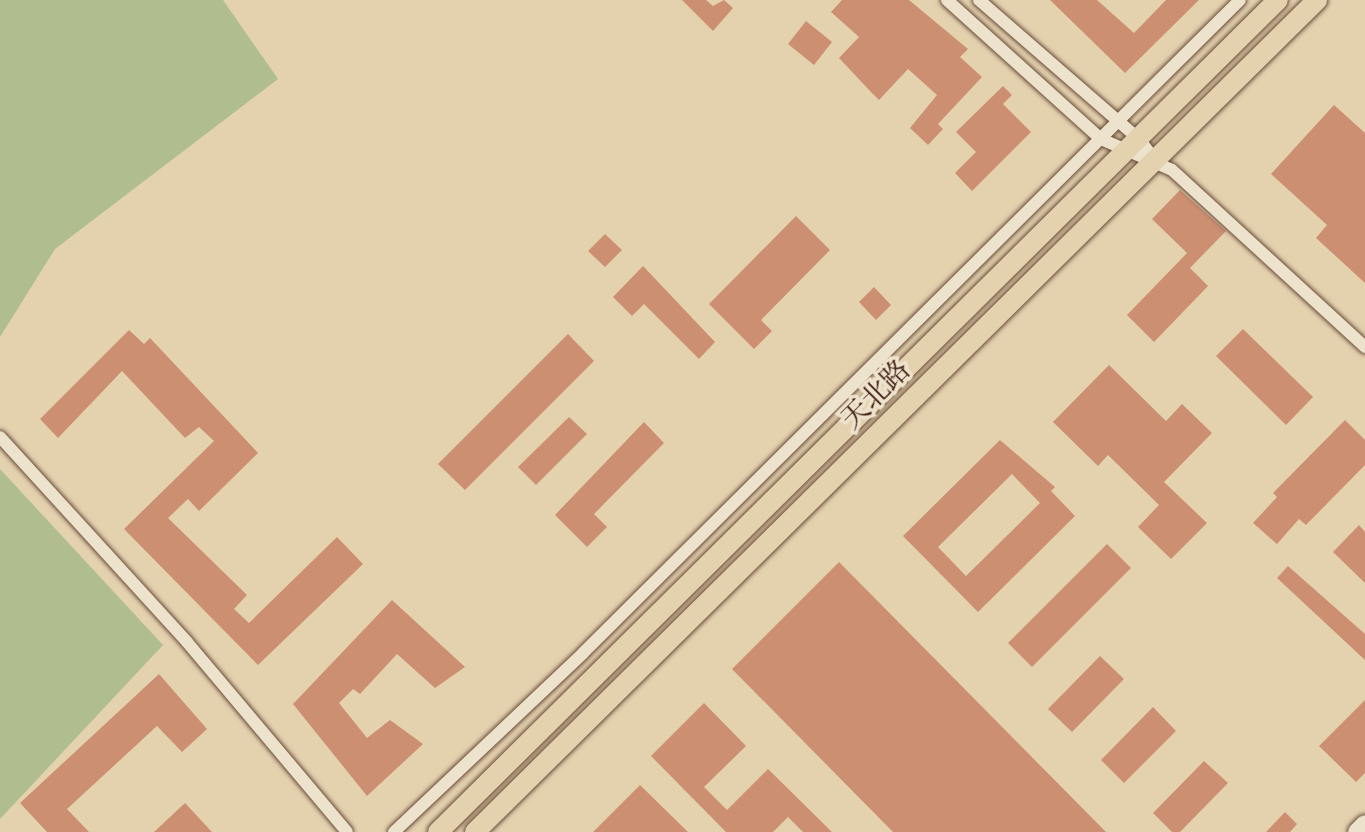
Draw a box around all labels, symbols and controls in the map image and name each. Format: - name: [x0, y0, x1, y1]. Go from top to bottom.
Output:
- street label: 天北路: [835, 354, 919, 438]

